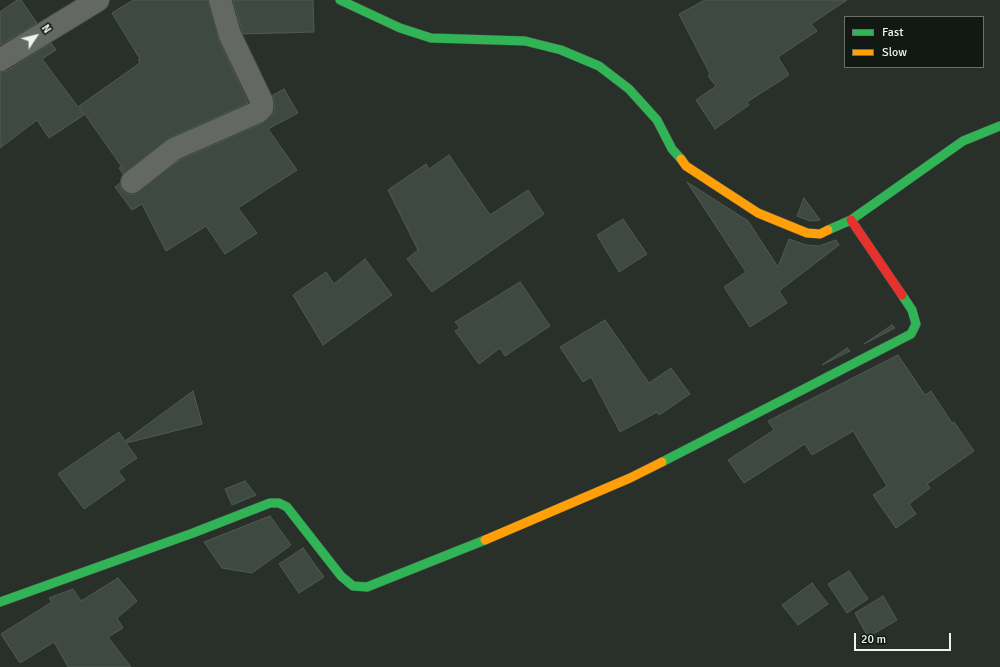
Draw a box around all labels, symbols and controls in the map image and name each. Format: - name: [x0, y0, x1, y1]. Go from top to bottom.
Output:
- north arrow: [16, 16, 56, 56]
- legend: [844, 16, 984, 68]
- text: N: [39, 22, 54, 36]
- text: Fast: [882, 25, 903, 40]
- text: Slow: [882, 45, 907, 60]
- scale bar: [856, 625, 953, 651]
- text: 20 m: [861, 632, 886, 647]

